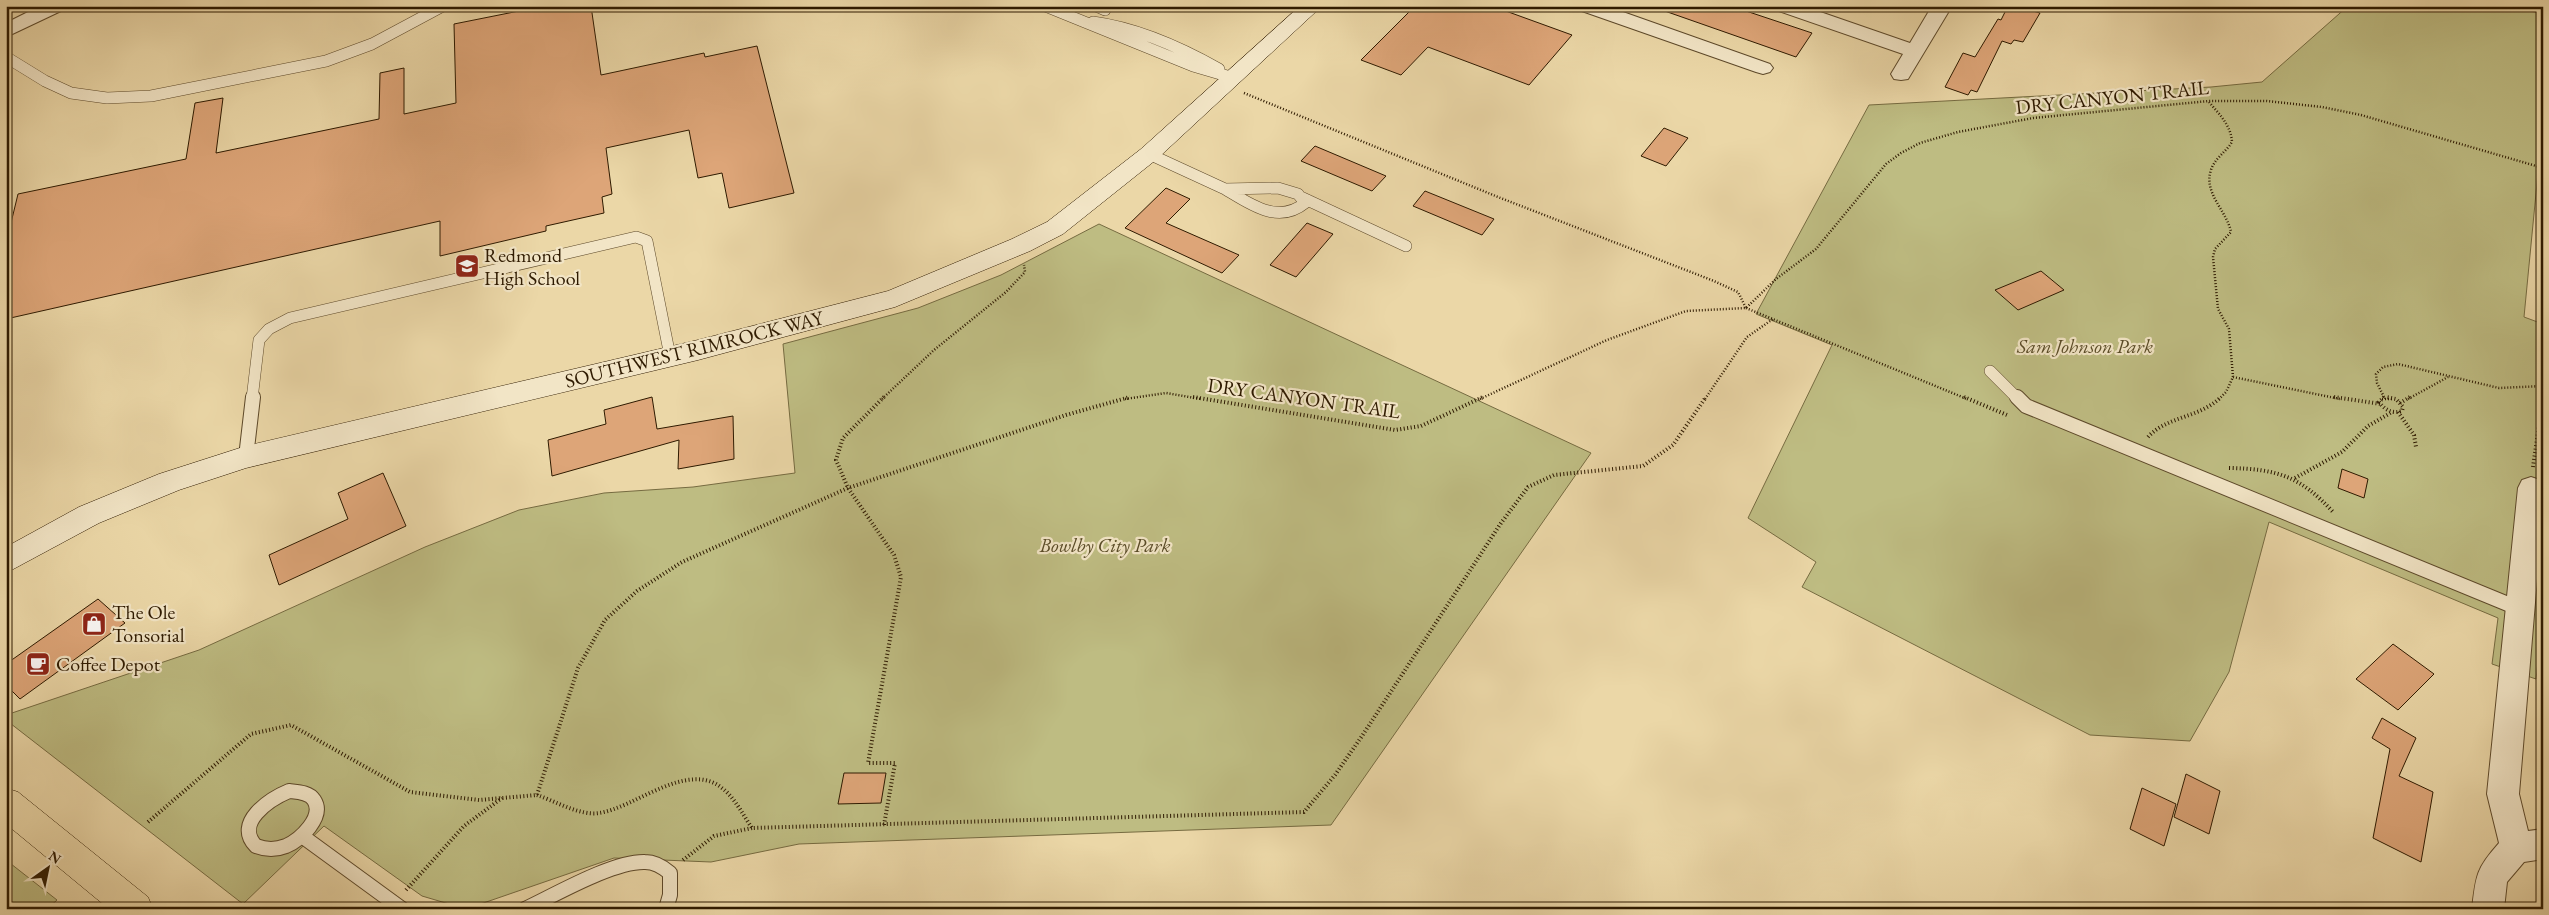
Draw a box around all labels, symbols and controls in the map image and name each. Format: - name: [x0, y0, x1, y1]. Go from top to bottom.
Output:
- street label: DRY CANYON TRAIL: [2014, 74, 2210, 120]
- place label: Redmond High School: [484, 242, 580, 291]
- school or university icon: Redmond High School: [454, 253, 480, 279]
- street label: SOUTHWEST RIMROCK WAY: [562, 304, 827, 394]
- park label: Sam Johnson Park: [2016, 333, 2153, 359]
- street label: DRY CANYON TRAIL: [1206, 372, 1402, 424]
- park label: Bowlby City Park: [1039, 532, 1170, 558]
- place label: The Ole Tonsorial: [112, 599, 185, 648]
- shop icon: The Ole Tonsorial: [81, 611, 107, 637]
- cafe icon: Coffee Depot: [25, 651, 51, 677]
- place label: Coffee Depot: [56, 651, 161, 677]
- north arrow: [22, 842, 72, 892]
- text: N: [45, 846, 65, 868]

